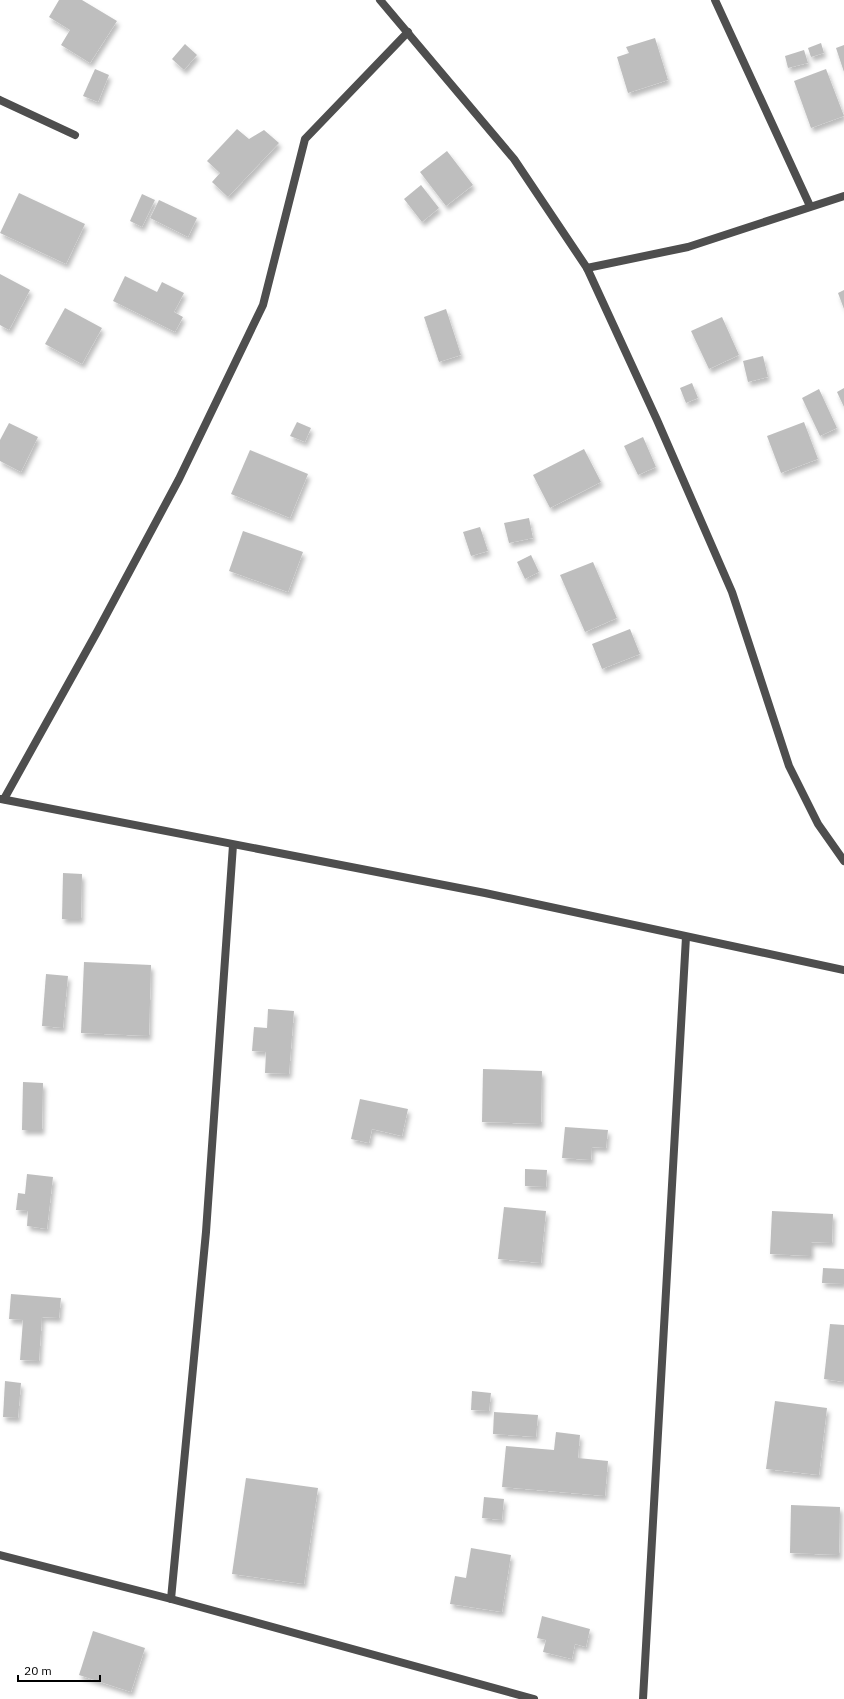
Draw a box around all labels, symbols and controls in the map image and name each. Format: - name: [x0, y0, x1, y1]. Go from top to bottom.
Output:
- scale bar: [18, 1657, 100, 1683]
- text: 20 m: [24, 1663, 52, 1678]

